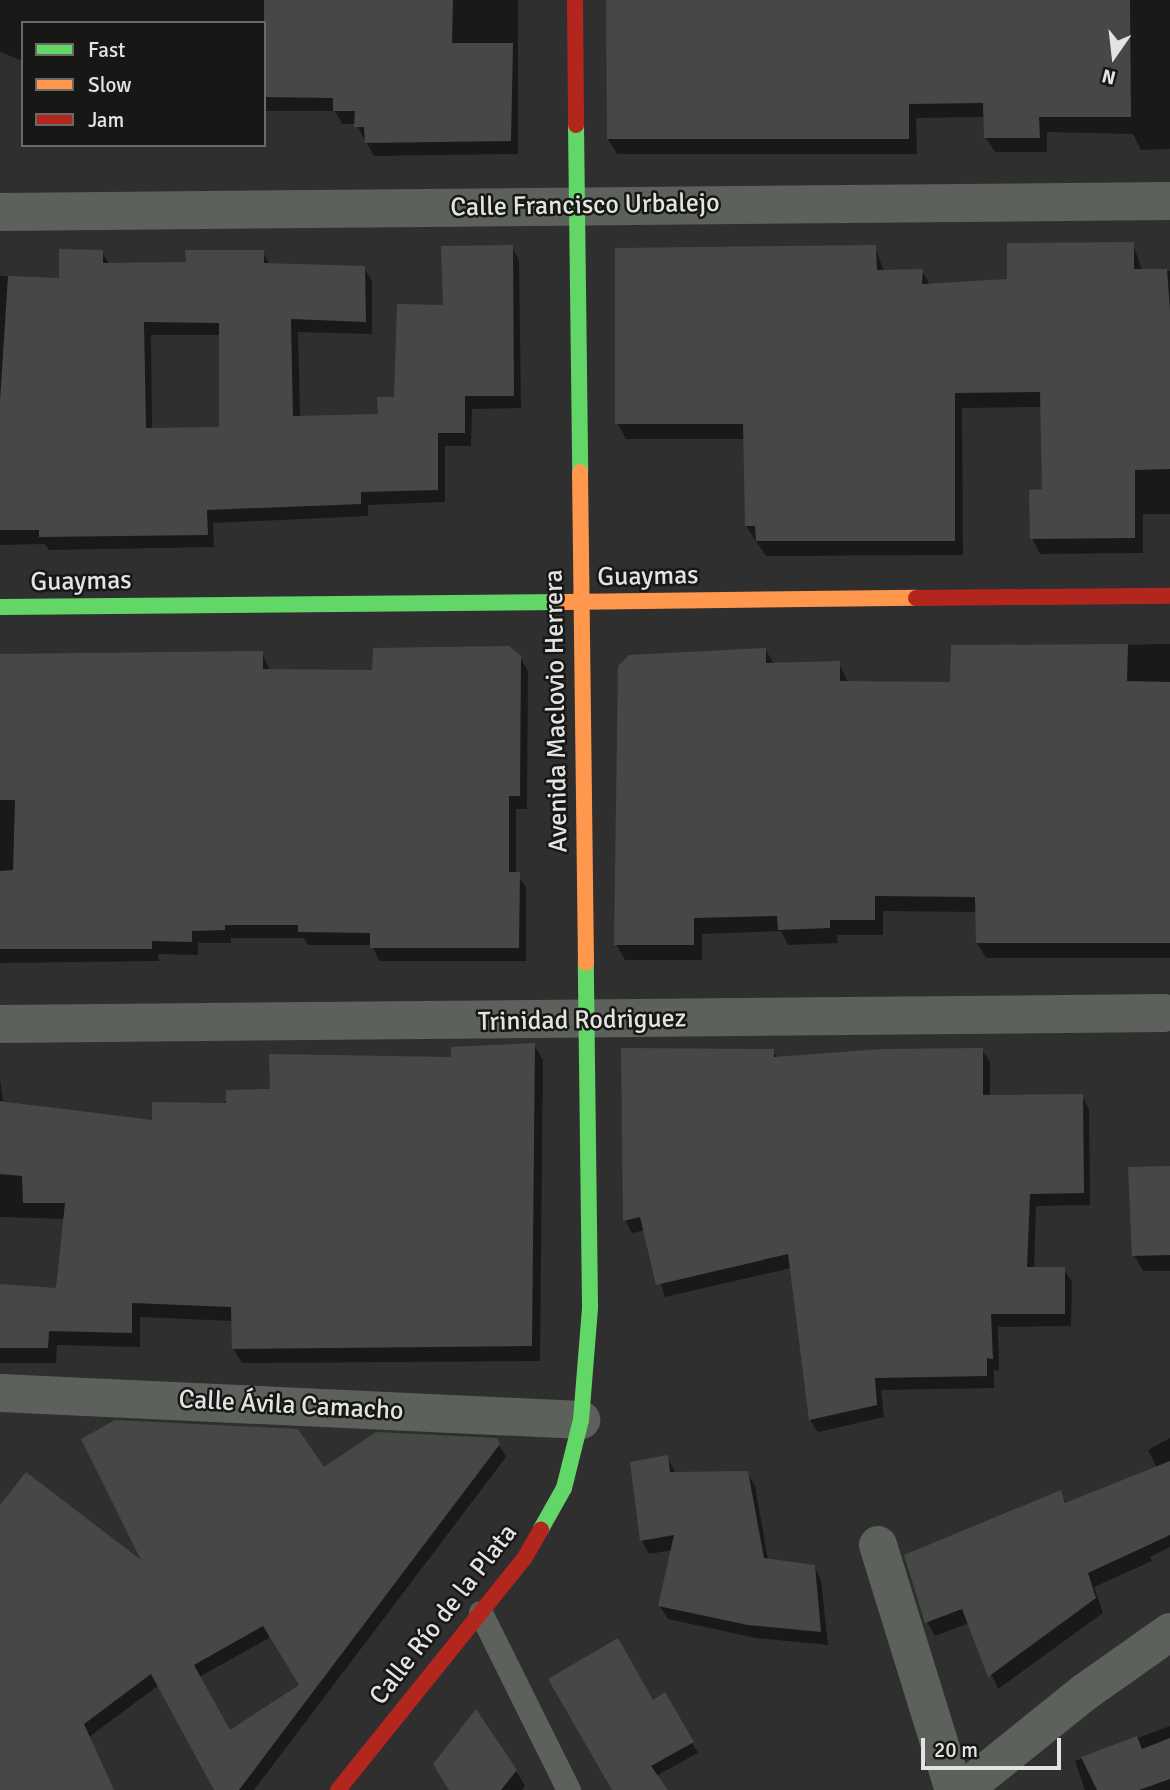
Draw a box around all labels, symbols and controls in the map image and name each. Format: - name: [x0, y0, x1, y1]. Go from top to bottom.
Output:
- legend: [21, 21, 266, 147]
- north arrow: [1079, 21, 1149, 91]
- text: Fast: [88, 37, 125, 63]
- text: N: [1100, 63, 1118, 90]
- text: Slow: [88, 72, 132, 98]
- text: Jam: [88, 107, 124, 133]
- street label: Calle Francisco Urbalejo: [450, 188, 720, 224]
- street label: Guaymas: [597, 561, 699, 593]
- street label: Guaymas: [30, 566, 132, 598]
- street label: Avenida Maclovio Herrera: [539, 569, 575, 853]
- street label: Trinidad Rodriguez: [478, 1004, 686, 1038]
- street label: Calle Ávila Camacho: [178, 1385, 404, 1427]
- street label: Calle Río de la Plata: [364, 1518, 524, 1712]
- scale bar: [925, 1724, 1065, 1768]
- text: 20 m: [934, 1737, 978, 1763]

